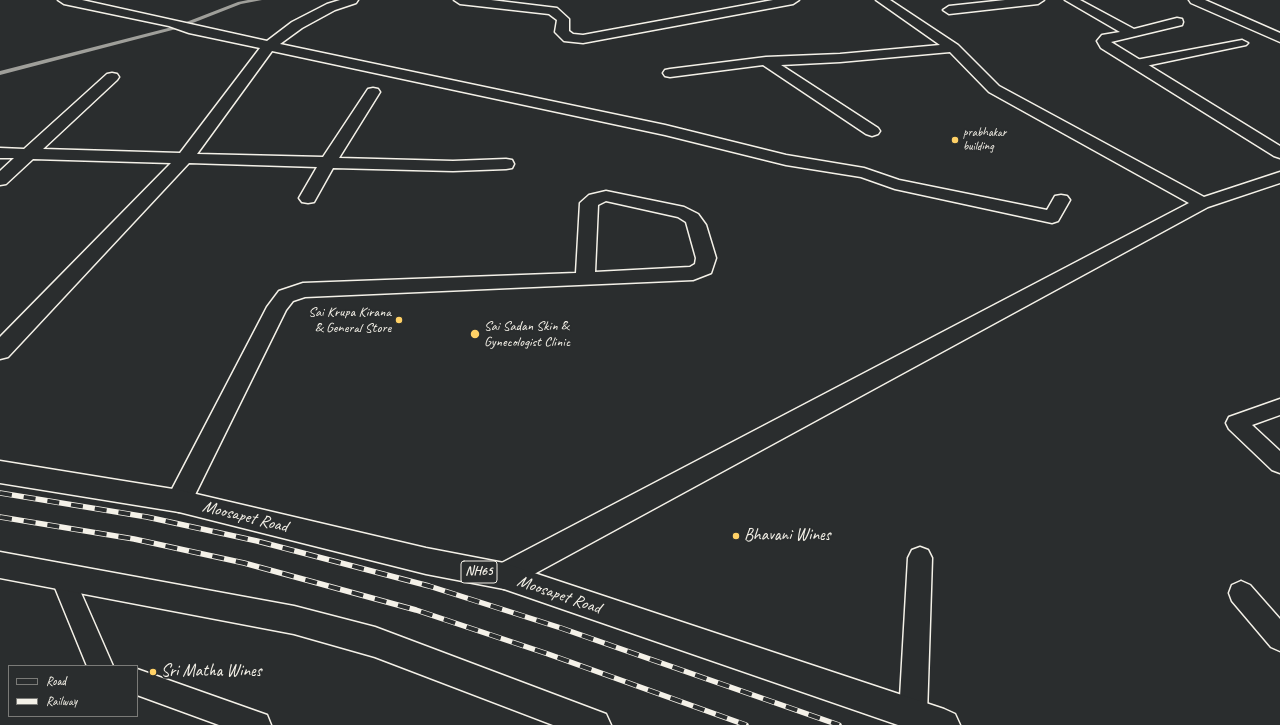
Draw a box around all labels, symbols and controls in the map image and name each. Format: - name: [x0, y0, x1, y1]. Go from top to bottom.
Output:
- place label: prabhakar building: [963, 126, 1006, 154]
- marker: prabhakar building: [950, 135, 960, 145]
- place label: Sai Krupa Kirana & General Store: [308, 304, 391, 336]
- marker: Sai Krupa Kirana & General Store: [394, 315, 404, 325]
- place label: Sai Sadan Skin & Gynecologist Clinic: [484, 318, 570, 350]
- marker: Sai Sadan Skin & Gynecologist Clinic: [469, 328, 481, 340]
- street label: Moosapet Road: [200, 497, 290, 537]
- place label: Bhavani Wines: [744, 526, 830, 546]
- marker: Bhavani Wines: [731, 531, 741, 541]
- road number: NH65: [461, 561, 497, 583]
- street label: Moosapet Road: [514, 571, 604, 619]
- place label: Sri Matha Wines: [161, 662, 261, 682]
- legend: [8, 665, 138, 717]
- marker: Sri Matha Wines: [148, 667, 158, 677]
- text: Road: [46, 673, 66, 689]
- text: Railway: [46, 693, 77, 709]

